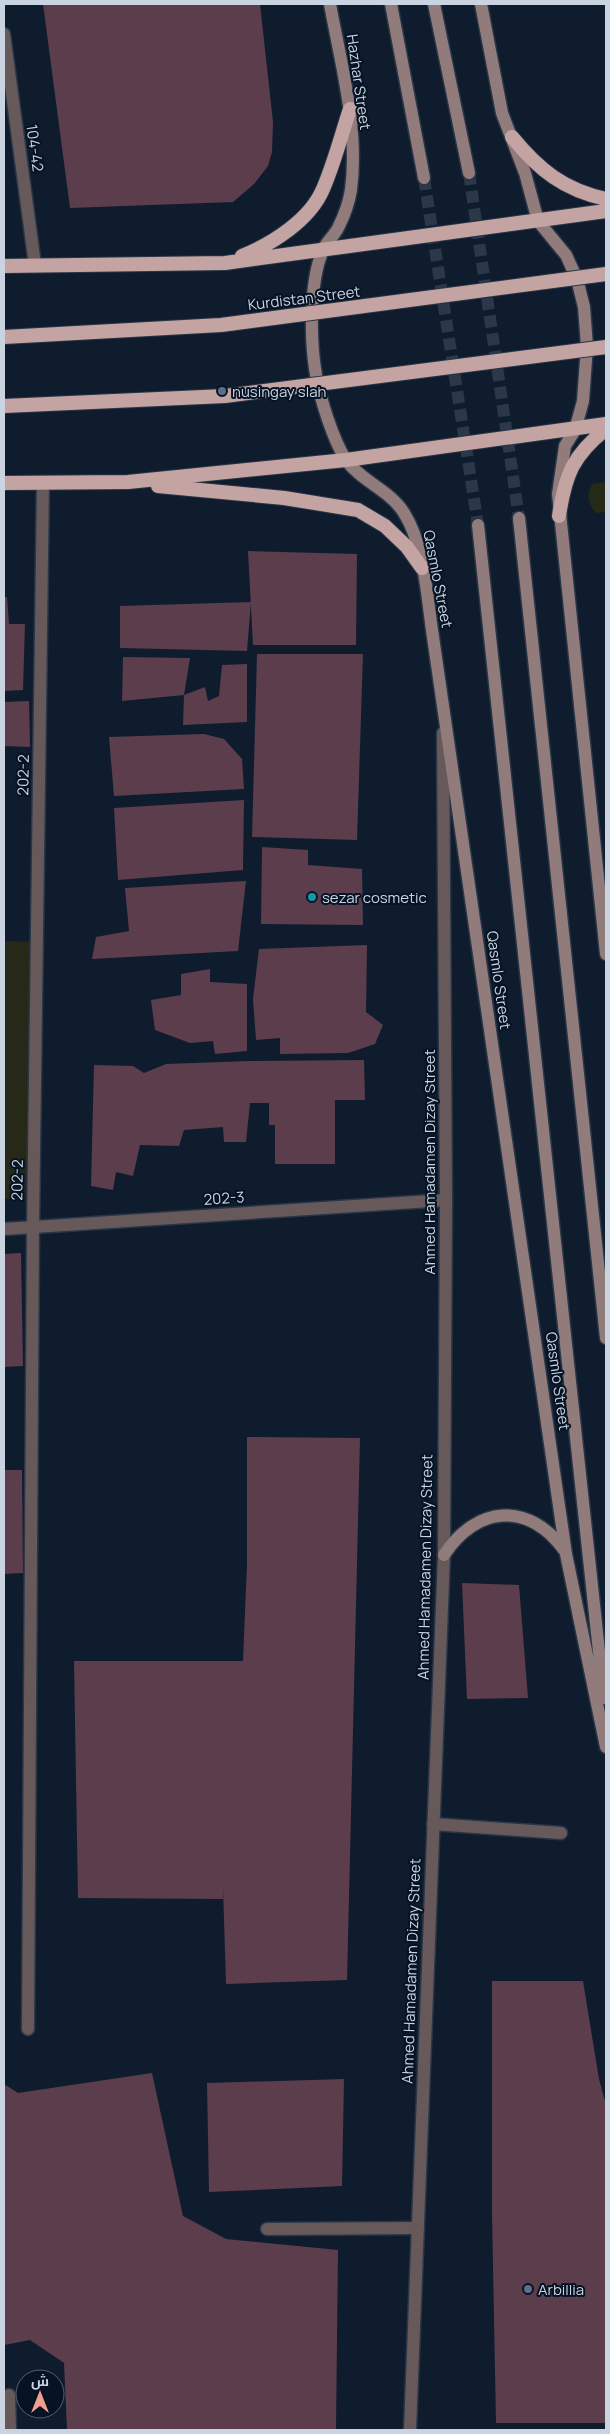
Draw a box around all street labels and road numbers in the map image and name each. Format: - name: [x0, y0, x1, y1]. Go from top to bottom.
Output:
- street label: Hazhar Street: [342, 33, 376, 131]
- street label: 104-42: [21, 123, 49, 173]
- street label: Kurdistan Street: [247, 281, 361, 315]
- street label: Qasmlo Street: [418, 528, 458, 630]
- street label: 202-2: [12, 754, 34, 796]
- street label: Qasmlo Street: [482, 929, 516, 1031]
- street label: Ahmed Hamadamen Dizay Street: [419, 1049, 440, 1275]
- street label: 202-2: [6, 1159, 28, 1201]
- street label: 202-3: [203, 1186, 245, 1210]
- street label: Qasmlo Street: [541, 1330, 575, 1432]
- street label: Ahmed Hamadamen Dizay Street: [413, 1454, 437, 1680]
- street label: Ahmed Hamadamen Dizay Street: [397, 1858, 425, 2084]

